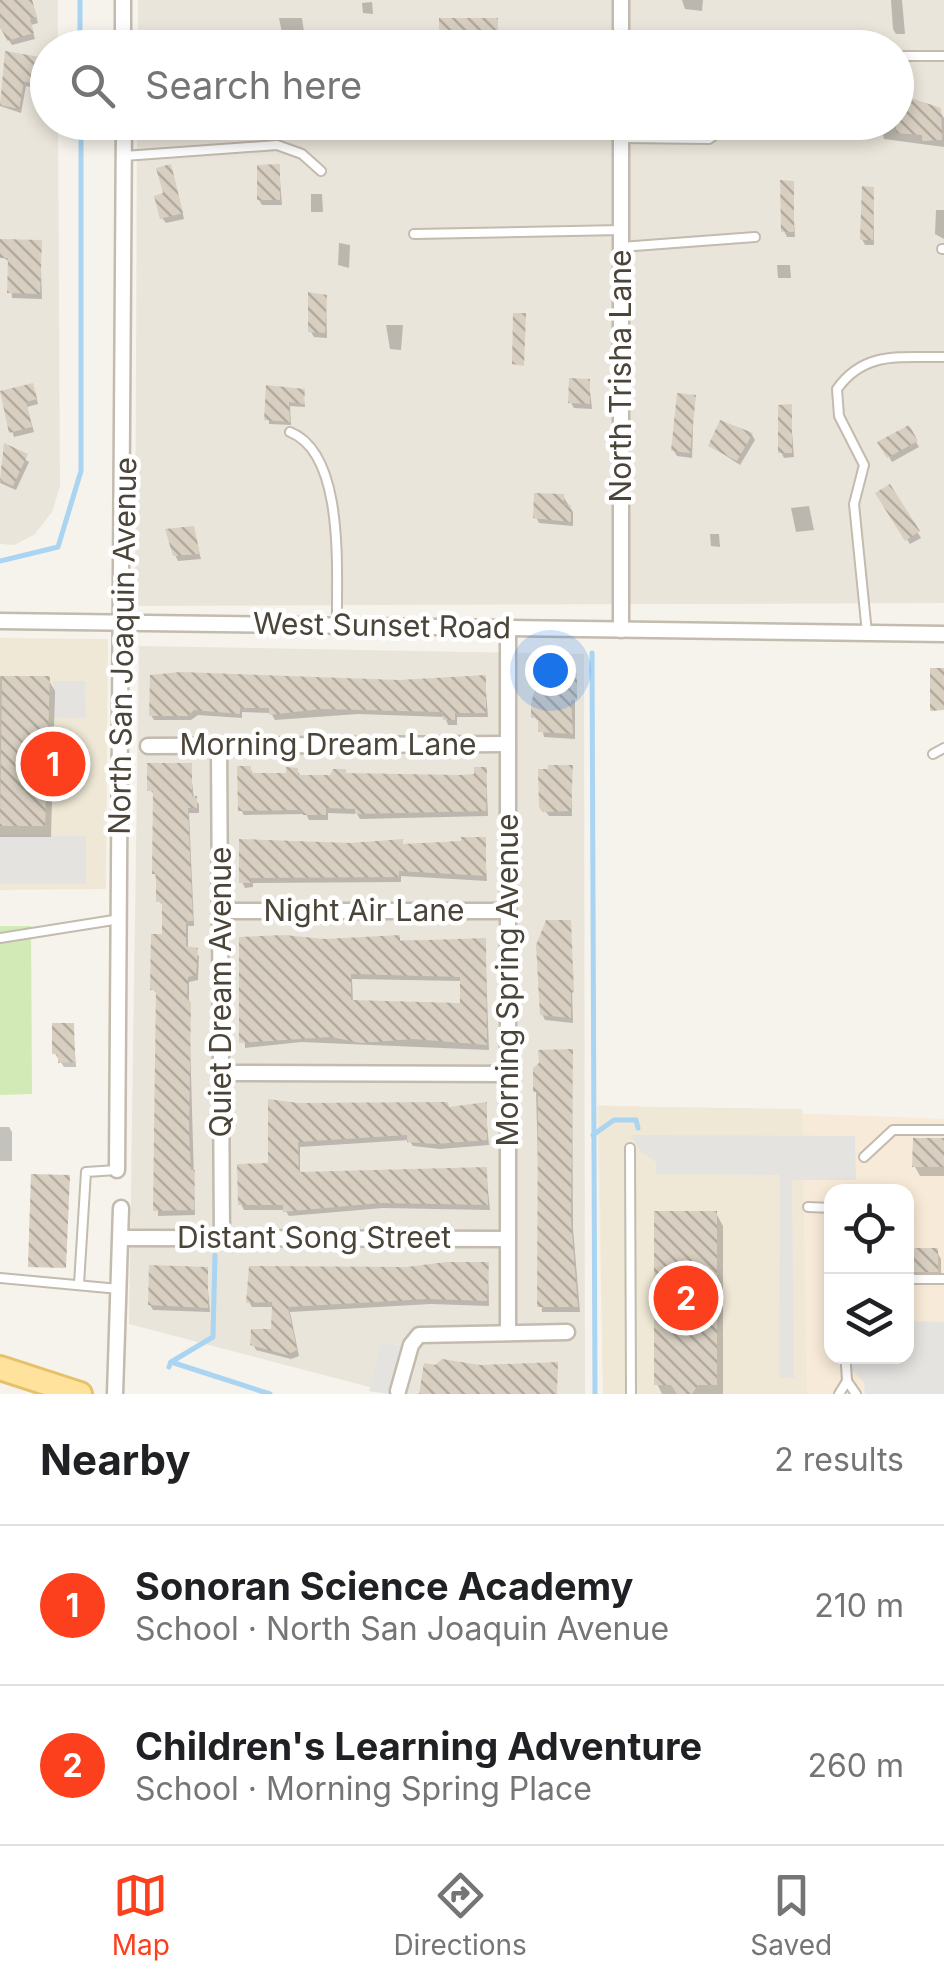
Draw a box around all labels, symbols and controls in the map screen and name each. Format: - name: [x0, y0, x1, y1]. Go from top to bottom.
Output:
- search box: [30, 30, 914, 140]
- icon: search: [65, 58, 120, 113]
- text: Search here: [145, 62, 362, 108]
- street label: North Trisha Lane: [602, 250, 638, 502]
- street label: North San Joaquin Avenue: [101, 457, 143, 835]
- street label: West Sunset Road: [253, 605, 511, 645]
- your location: [525, 645, 576, 696]
- pin: 1: [20, 726, 86, 802]
- street label: Morning Dream Lane: [179, 726, 477, 762]
- street label: Morning Spring Avenue: [489, 814, 525, 1147]
- street label: Quiet Dream Avenue: [202, 847, 238, 1137]
- street label: Night Air Lane: [263, 892, 465, 928]
- map controls: [824, 1184, 914, 1364]
- button: locate: [824, 1184, 914, 1274]
- street label: Distant Song Street: [177, 1219, 451, 1255]
- pin: 2: [654, 1260, 718, 1336]
- button: layers: [824, 1274, 914, 1364]
- text: Nearby: [40, 1434, 191, 1485]
- text: 2 results: [774, 1440, 904, 1479]
- text: Sonoran Science Academy: [135, 1563, 633, 1609]
- text: 1: [66, 1586, 79, 1625]
- text: 210 m: [814, 1586, 904, 1625]
- text: School · North San Joaquin Avenue: [135, 1609, 669, 1648]
- text: Children's Learning Adventure: [135, 1723, 702, 1769]
- text: 2: [62, 1746, 83, 1785]
- text: 260 m: [807, 1746, 904, 1785]
- text: School · Morning Spring Place: [135, 1769, 592, 1808]
- tab: Map: [112, 1868, 170, 1962]
- tab: Directions: [393, 1868, 527, 1962]
- tab: Saved: [750, 1868, 832, 1962]

